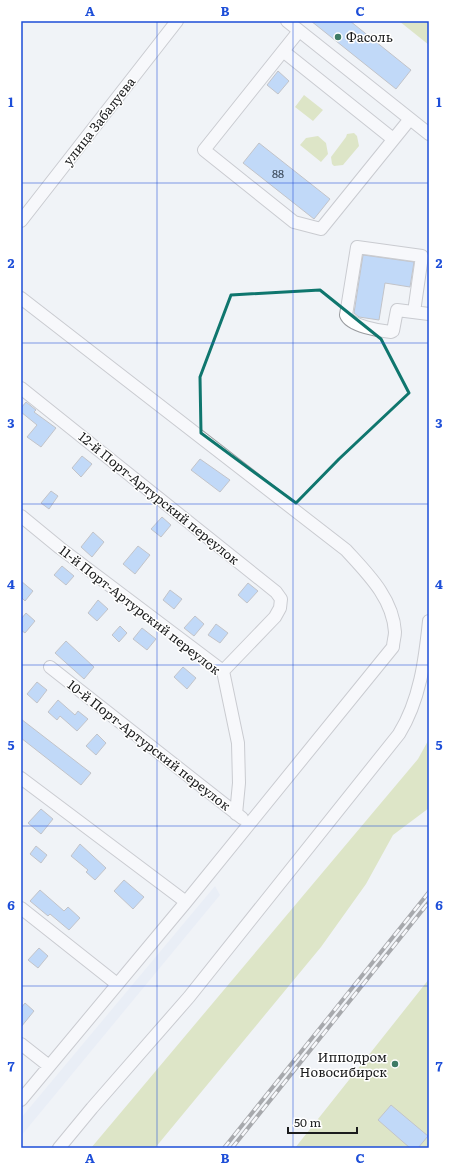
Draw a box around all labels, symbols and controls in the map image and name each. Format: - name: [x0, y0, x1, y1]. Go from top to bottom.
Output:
- text: A: [85, 1, 95, 20]
- text: B: [221, 1, 230, 20]
- text: C: [355, 1, 365, 20]
- place label: Фасоль: [346, 27, 393, 46]
- marker: Фасоль: [333, 32, 343, 42]
- street label: улица Забалуева: [58, 72, 139, 169]
- text: 1: [8, 92, 14, 111]
- text: 1: [436, 92, 442, 111]
- house number: 88: [272, 165, 284, 181]
- text: 2: [8, 253, 15, 272]
- text: 2: [436, 253, 443, 272]
- text: 3: [7, 413, 15, 432]
- text: 3: [435, 413, 443, 432]
- street label: 12-й Порт-Артурский переулок: [75, 427, 244, 569]
- street label: 11-й Порт-Артурский переулок: [56, 540, 225, 679]
- text: 4: [7, 574, 15, 593]
- text: 4: [435, 574, 443, 593]
- street label: 10-й Порт-Артурский переулок: [64, 675, 235, 815]
- text: 5: [7, 735, 15, 754]
- text: 5: [435, 735, 443, 754]
- text: 6: [7, 895, 15, 914]
- text: 6: [435, 895, 443, 914]
- place label: Ипподром Новосибирск: [300, 1047, 387, 1081]
- text: 7: [7, 1056, 15, 1075]
- text: 7: [435, 1056, 443, 1075]
- marker: Ипподром Новосибирск: [390, 1059, 400, 1069]
- scale bar: [288, 1109, 357, 1135]
- text: 50 m: [294, 1113, 321, 1131]
- text: A: [85, 1148, 95, 1167]
- text: B: [221, 1148, 230, 1167]
- text: C: [355, 1148, 365, 1167]

